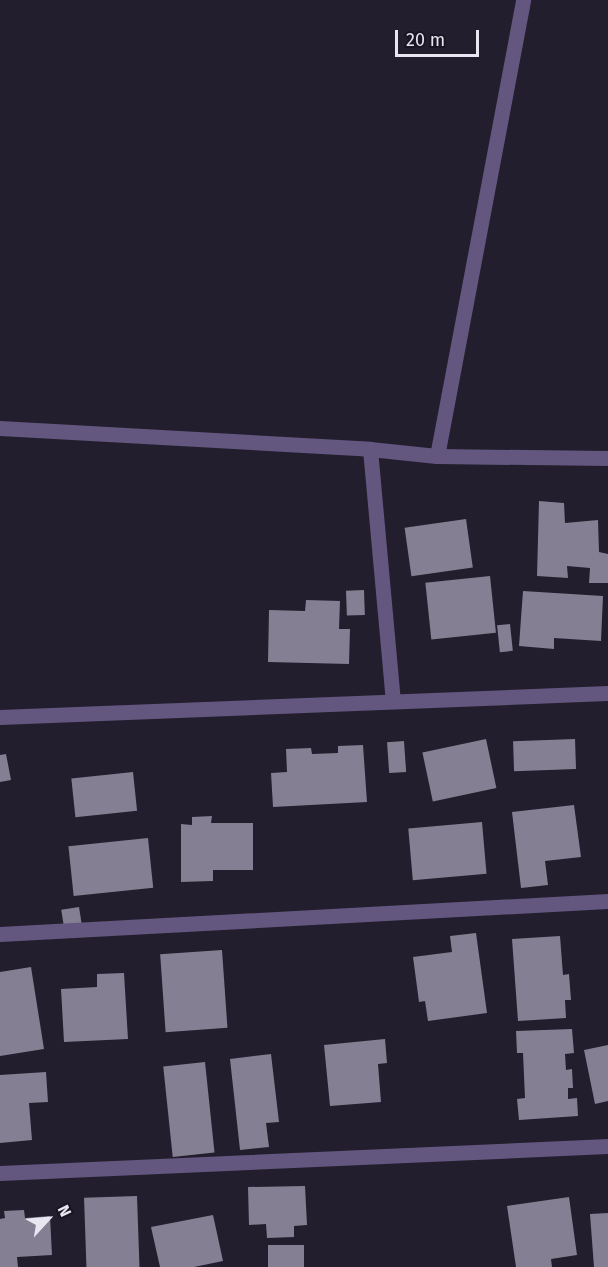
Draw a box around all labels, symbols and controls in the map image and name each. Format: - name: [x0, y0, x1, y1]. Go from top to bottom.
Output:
- scale bar: [398, 18, 482, 56]
- text: 20 m: [406, 29, 445, 51]
- north arrow: [18, 1189, 78, 1249]
- text: N: [54, 1202, 75, 1220]

